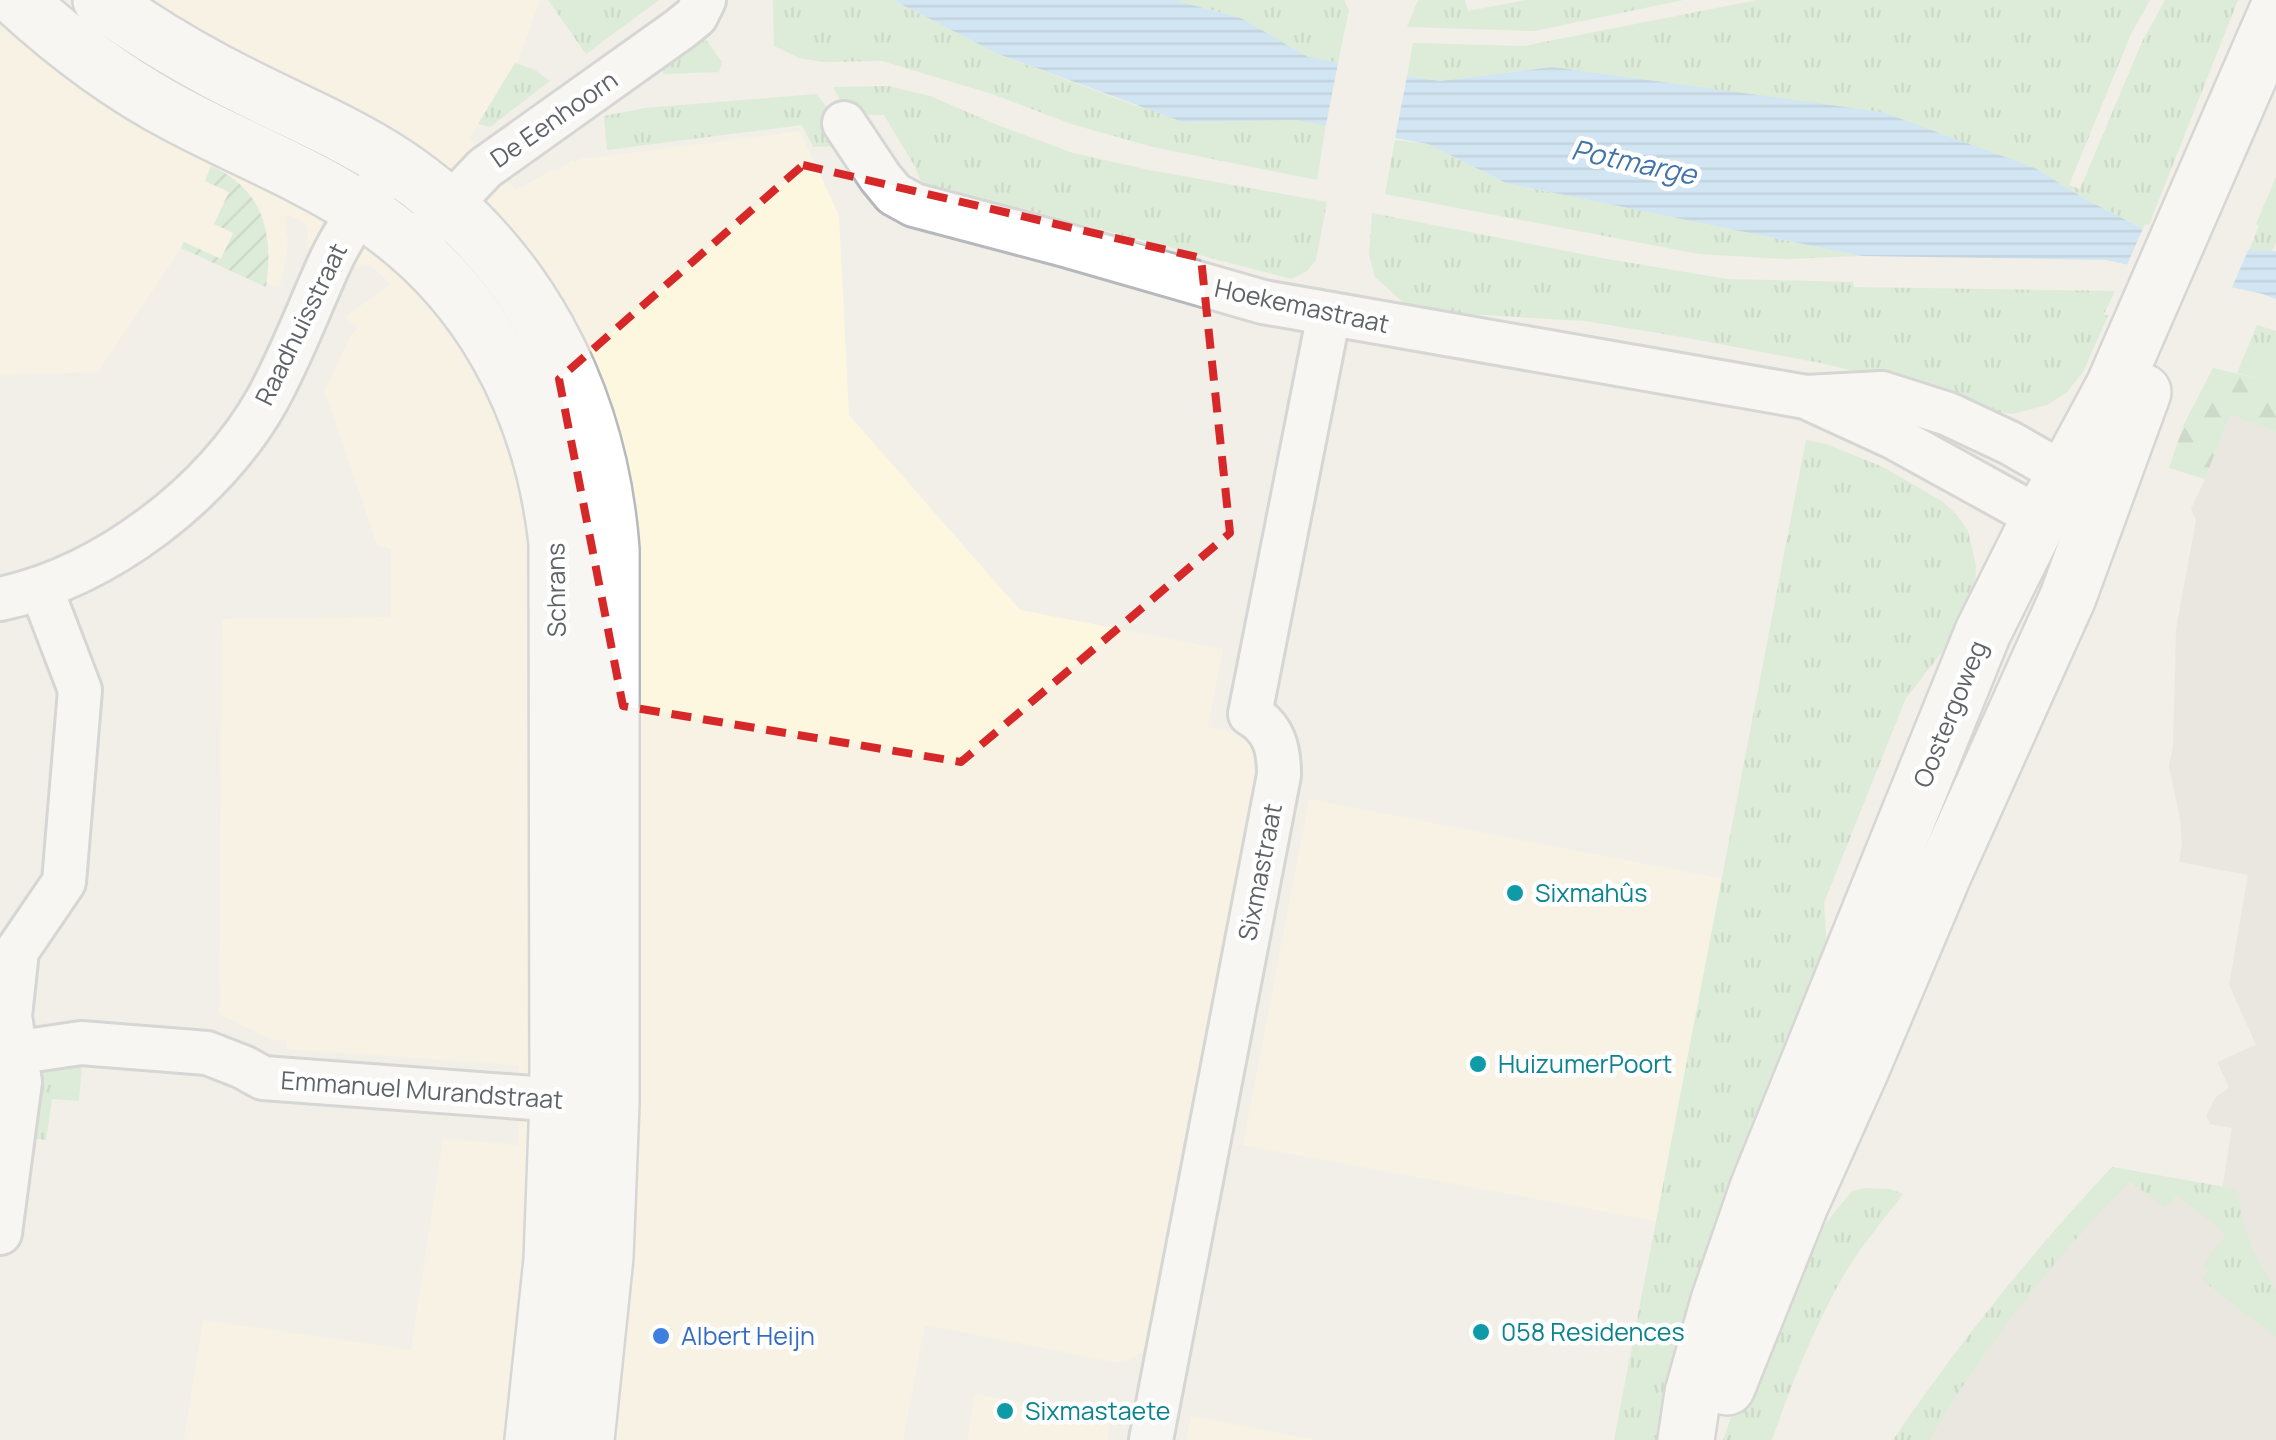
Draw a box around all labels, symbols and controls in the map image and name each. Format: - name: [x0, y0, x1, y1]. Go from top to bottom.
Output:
- street label: De Eenhoorn: [483, 62, 624, 175]
- water label: Potmarge: [1568, 129, 1702, 193]
- street label: Raadhuisstraat: [246, 237, 355, 411]
- street label: Hoekemastraat: [1212, 270, 1393, 341]
- street label: Schrans: [537, 542, 574, 638]
- street label: Oostergoweg: [1904, 635, 1995, 793]
- street label: Sixmastraat: [1229, 800, 1290, 943]
- place label: Sixmahûs: [1535, 875, 1647, 910]
- marker: Sixmahûs: [1504, 882, 1526, 904]
- place label: HuizumerPoort: [1498, 1046, 1672, 1081]
- marker: HuizumerPoort: [1467, 1053, 1489, 1075]
- street label: Emmanuel Murandstraat: [280, 1062, 564, 1117]
- place label: 058 Residences: [1501, 1314, 1685, 1349]
- place label: Albert Heijn: [681, 1318, 815, 1353]
- marker: 058 Residences: [1470, 1321, 1492, 1343]
- marker: Albert Heijn: [650, 1325, 672, 1347]
- place label: Sixmastaete: [1025, 1393, 1170, 1428]
- marker: Sixmastaete: [994, 1400, 1016, 1422]

